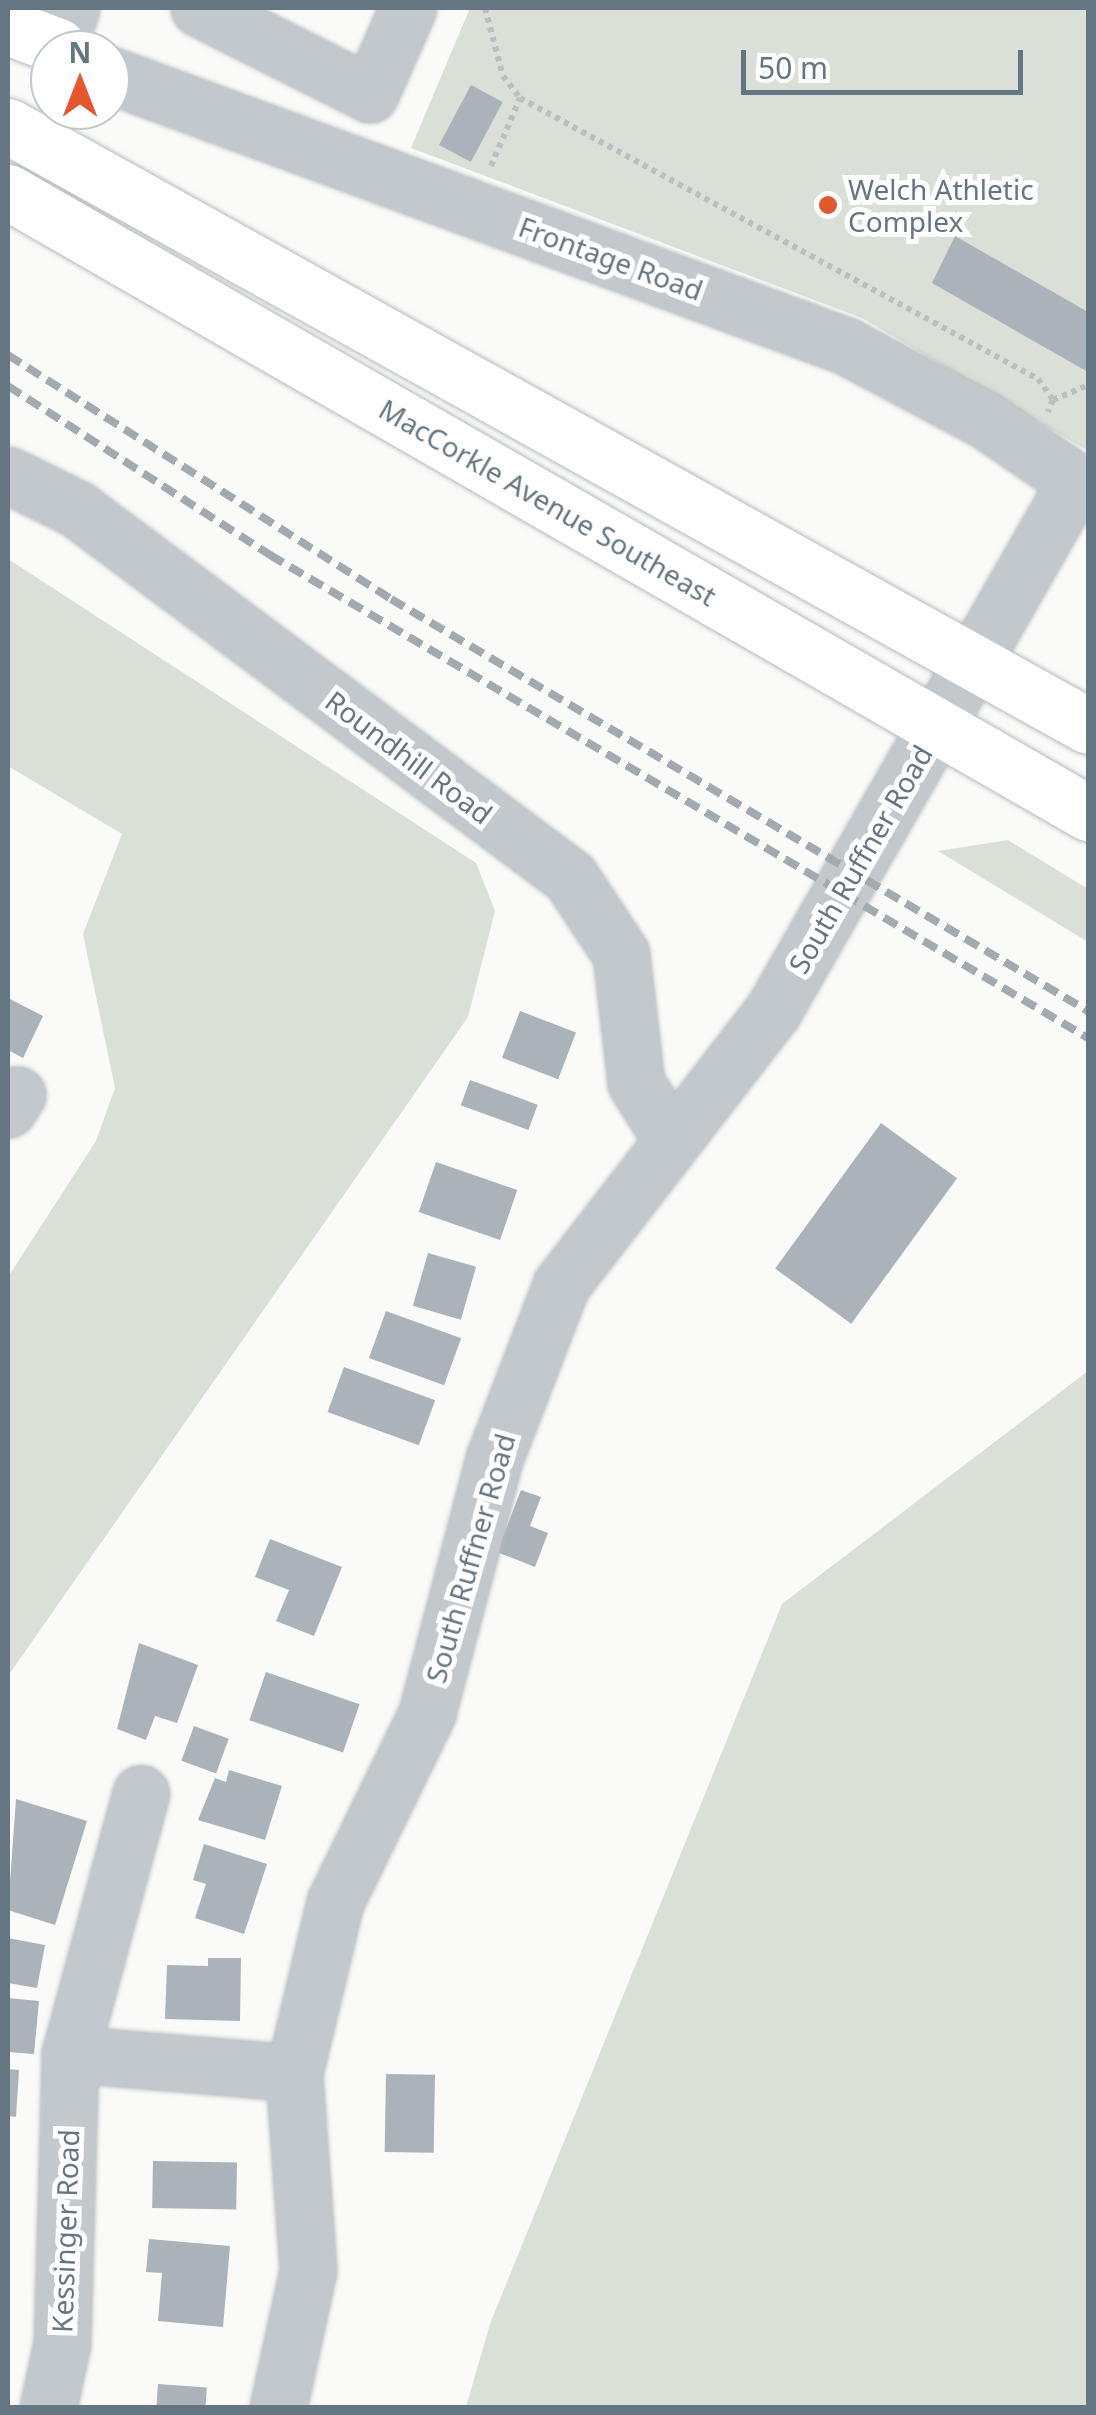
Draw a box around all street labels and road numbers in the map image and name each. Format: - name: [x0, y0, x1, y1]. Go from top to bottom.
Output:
- street label: Frontage Road: [514, 209, 708, 307]
- street label: MacCorkle Avenue Southeast: [373, 392, 723, 612]
- street label: Roundhill Road: [319, 683, 499, 831]
- street label: South Ruffner Road: [781, 739, 939, 979]
- street label: South Ruffner Road: [418, 1430, 522, 1686]
- street label: Kessinger Road: [45, 2129, 85, 2333]

